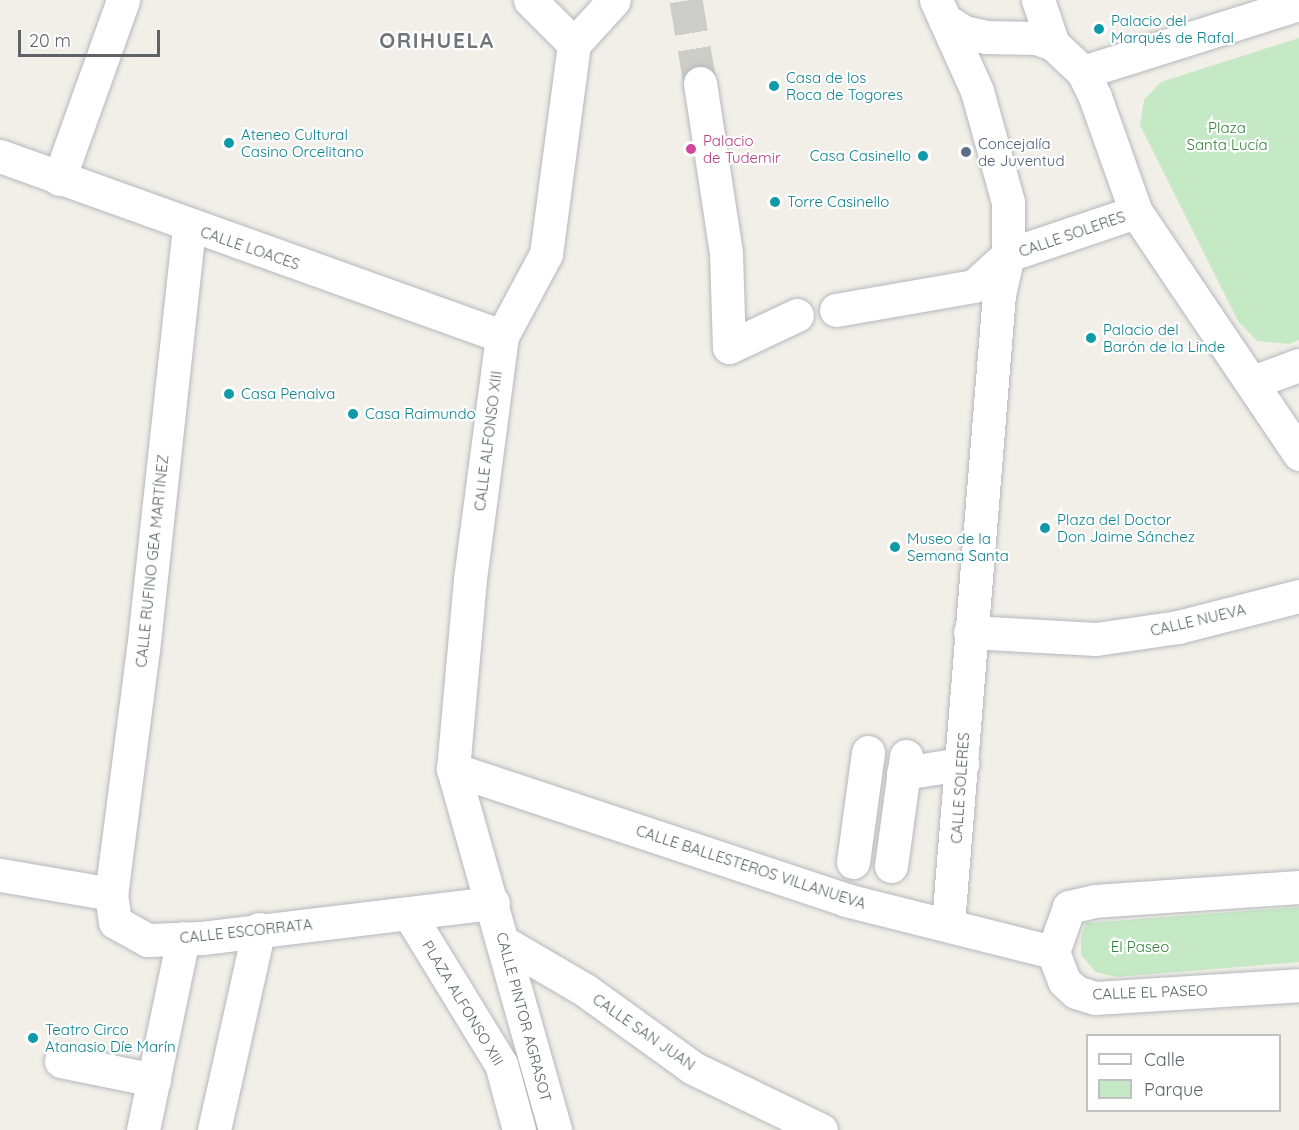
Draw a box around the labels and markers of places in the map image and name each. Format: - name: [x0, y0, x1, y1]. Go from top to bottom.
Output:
- place label: Palacio del Marqués de Rafal: [1111, 11, 1234, 46]
- marker: Palacio del Marqués de Rafal: [1092, 22, 1106, 36]
- place label: Casa de los Roca de Togores: [786, 68, 903, 103]
- marker: Casa de los Roca de Togores: [767, 79, 781, 93]
- place label: Ateneo Cultural Casino Orcelitano: [241, 125, 364, 160]
- place label: Palacio de Tudemir: [703, 131, 781, 166]
- place label: Concejalía de Juventud: [978, 134, 1064, 169]
- marker: Ateneo Cultural Casino Orcelitano: [222, 136, 236, 150]
- marker: Palacio de Tudemir: [684, 142, 698, 156]
- marker: Concejalía de Juventud: [959, 145, 973, 159]
- place label: Casa Casinello: [810, 147, 911, 165]
- marker: Casa Casinello: [916, 149, 930, 163]
- place label: Torre Casinello: [787, 193, 889, 211]
- marker: Torre Casinello: [768, 195, 782, 209]
- place label: Palacio del Barón de la Linde: [1103, 320, 1225, 355]
- marker: Palacio del Barón de la Linde: [1084, 331, 1098, 345]
- place label: Casa Penalva: [241, 385, 335, 403]
- marker: Casa Penalva: [222, 387, 236, 401]
- place label: Casa Raimundo: [365, 405, 476, 423]
- marker: Casa Raimundo: [346, 407, 360, 421]
- place label: Plaza del Doctor Don Jaime Sánchez: [1057, 510, 1195, 545]
- marker: Plaza del Doctor Don Jaime Sánchez: [1038, 521, 1052, 535]
- place label: Museo de la Semana Santa: [907, 529, 1009, 564]
- marker: Museo de la Semana Santa: [888, 540, 902, 554]
- place label: Teatro Circo Atanasio Díe Marín: [45, 1020, 176, 1055]
- marker: Teatro Circo Atanasio Díe Marín: [26, 1031, 40, 1045]

